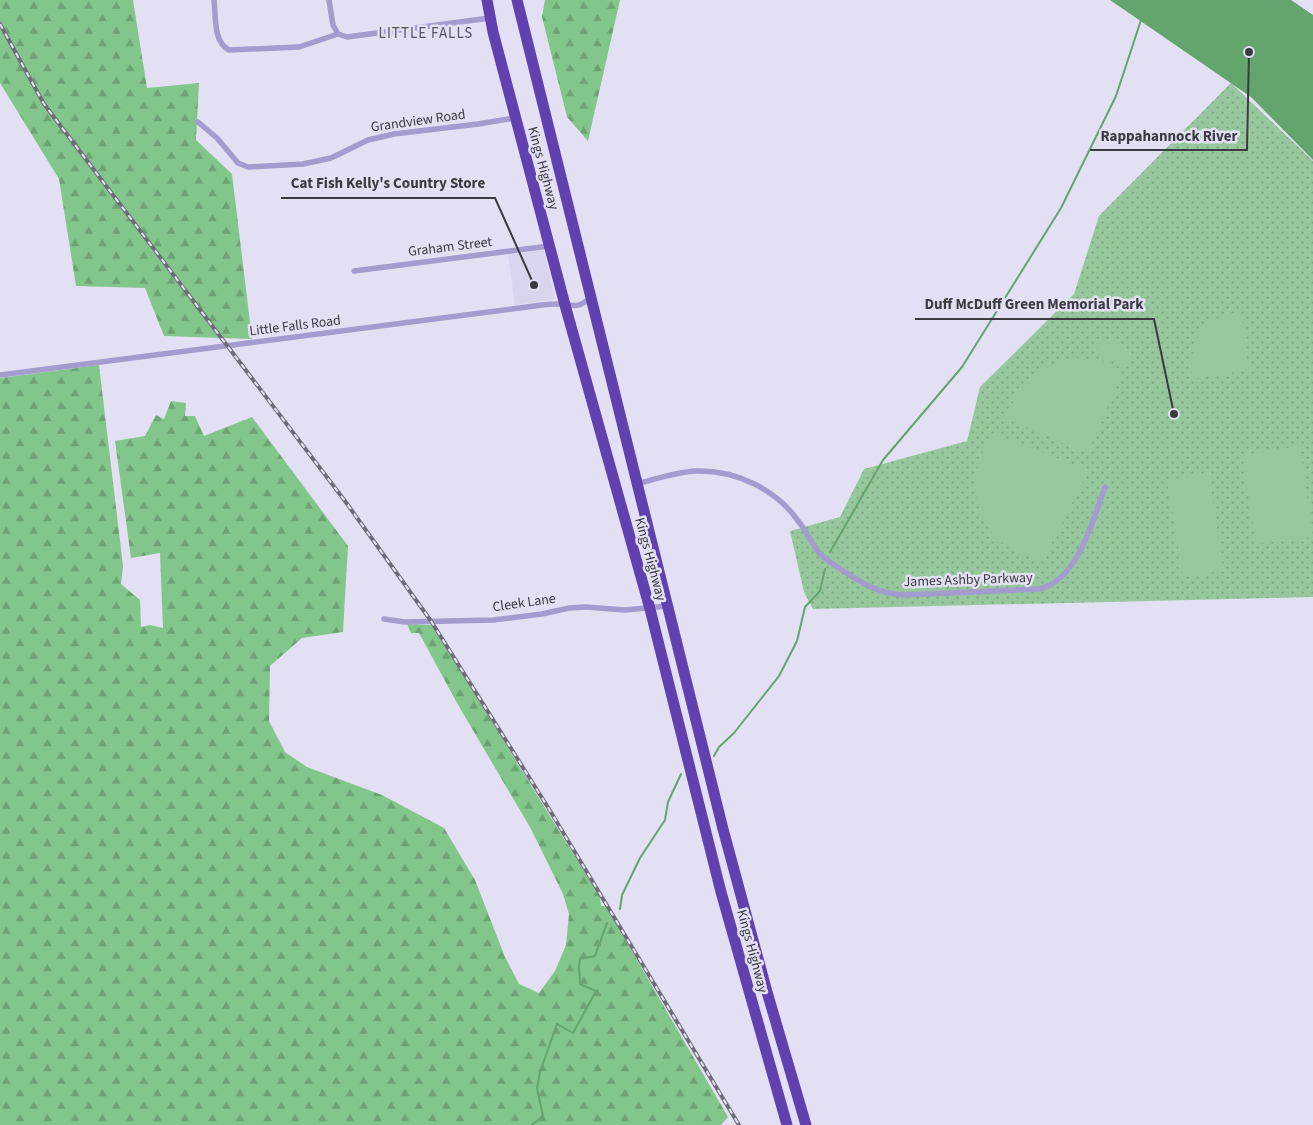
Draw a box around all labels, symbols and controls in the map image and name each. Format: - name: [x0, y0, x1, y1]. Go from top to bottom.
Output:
- district label: LITTLE FALLS: [379, 23, 473, 44]
- street label: Grandview Road: [369, 104, 467, 138]
- callout: Rappahannock River: [1090, 120, 1247, 150]
- street label: Kings Highway: [522, 124, 564, 213]
- text: Rappahannock River: [1101, 126, 1237, 147]
- callout: Cat Fish Kelly's Country Store: [281, 168, 495, 198]
- text: Cat Fish Kelly's Country Store: [291, 173, 485, 194]
- street label: Graham Street: [407, 232, 493, 262]
- callout: Duff McDuff Green Memorial Park: [915, 289, 1154, 319]
- text: Duff McDuff Green Memorial Park: [925, 294, 1144, 315]
- street label: Little Falls Road: [248, 310, 342, 342]
- street label: Kings Highway: [629, 515, 671, 604]
- street label: James Ashby Parkway: [903, 568, 1033, 592]
- street label: Cleek Lane: [491, 589, 557, 617]
- street label: Kings Highway: [731, 907, 773, 996]

